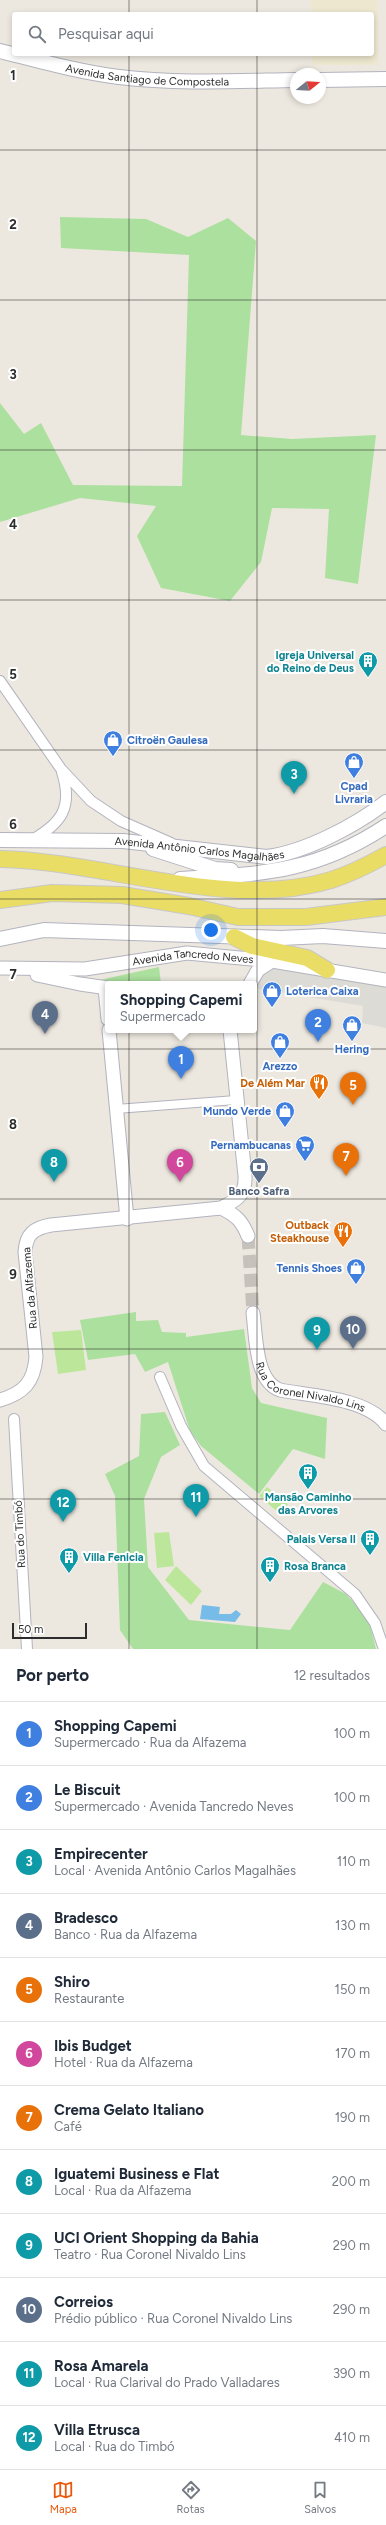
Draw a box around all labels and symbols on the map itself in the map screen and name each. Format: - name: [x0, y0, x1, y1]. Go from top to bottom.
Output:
- street label: Avenida Santiago de Compostela: [65, 61, 229, 88]
- text: 1: [10, 68, 16, 83]
- north arrow: [290, 68, 326, 104]
- text: 2: [9, 217, 17, 232]
- text: 3: [9, 367, 17, 382]
- text: 4: [9, 517, 17, 532]
- place label: Igreja Universal do Reino de Deus: [267, 649, 354, 675]
- building icon: Igreja Universal do Reino de Deus: [357, 650, 379, 678]
- text: 5: [9, 667, 17, 682]
- shop icon: Citroën Gaulesa: [102, 729, 124, 757]
- place label: Citroën Gaulesa: [127, 734, 208, 747]
- shop icon: Cpad Livraria: [343, 751, 365, 779]
- pin: 3: [281, 761, 307, 794]
- place label: Cpad Livraria: [335, 780, 373, 806]
- text: 6: [9, 817, 17, 832]
- street label: Avenida Antônio Carlos Magalhães: [115, 834, 286, 864]
- your location: [201, 920, 221, 940]
- street label: Avenida Tancredo Neves: [131, 946, 254, 968]
- text: 7: [9, 967, 17, 982]
- shop icon: Loterica Caixa: [261, 980, 283, 1008]
- place label: Loterica Caixa: [286, 985, 359, 998]
- pin: 4: [32, 1001, 58, 1034]
- pin: 2: [305, 1009, 331, 1042]
- shop icon: Hering: [341, 1014, 363, 1042]
- shop icon: Arezzo: [269, 1031, 291, 1059]
- place label: Hering: [335, 1043, 369, 1056]
- pin: 1: [168, 1046, 194, 1079]
- place label: Arezzo: [263, 1060, 298, 1073]
- restaurant icon: De Além Mar: [308, 1072, 330, 1100]
- pin: 5: [340, 1072, 366, 1105]
- place label: De Além Mar: [240, 1077, 306, 1090]
- shop icon: Mundo Verde: [274, 1100, 296, 1128]
- place label: Mundo Verde: [203, 1105, 271, 1118]
- text: 8: [9, 1117, 17, 1132]
- supermarket icon: Pernambucanas: [294, 1134, 316, 1162]
- place label: Pernambucanas: [211, 1139, 291, 1152]
- pin: 7: [333, 1143, 359, 1176]
- pin: 8: [41, 1149, 67, 1182]
- pin: 6: [167, 1149, 193, 1182]
- bank icon: Banco Safra: [248, 1156, 270, 1184]
- place label: Banco Safra: [229, 1185, 290, 1198]
- place label: Outback Steakhouse: [270, 1219, 329, 1245]
- restaurant icon: Outback Steakhouse: [332, 1220, 354, 1248]
- street label: Rua da Alfazema: [20, 1247, 40, 1329]
- shop icon: Tennis Shoes: [345, 1257, 367, 1285]
- place label: Tennis Shoes: [277, 1262, 342, 1275]
- text: 9: [9, 1267, 17, 1282]
- pin: 10: [340, 1316, 366, 1349]
- pin: 9: [304, 1317, 330, 1350]
- street label: Rua Coronel Nivaldo Lins: [253, 1360, 367, 1414]
- building icon: Mansão Caminho das Arvores: [297, 1462, 319, 1490]
- pin: 11: [183, 1484, 209, 1517]
- pin: 12: [50, 1489, 76, 1522]
- place label: Mansão Caminho das Arvores: [265, 1491, 352, 1517]
- street label: Rua do Timbó: [12, 1500, 28, 1568]
- building icon: Palais Versa II: [359, 1528, 381, 1556]
- place label: Palais Versa II: [287, 1533, 356, 1546]
- building icon: Villa Fenicia: [58, 1546, 80, 1574]
- place label: Villa Fenicia: [83, 1551, 144, 1564]
- building icon: Rosa Branca: [259, 1555, 281, 1583]
- place label: Rosa Branca: [284, 1560, 346, 1573]
- scale bar: [12, 1621, 87, 1640]

